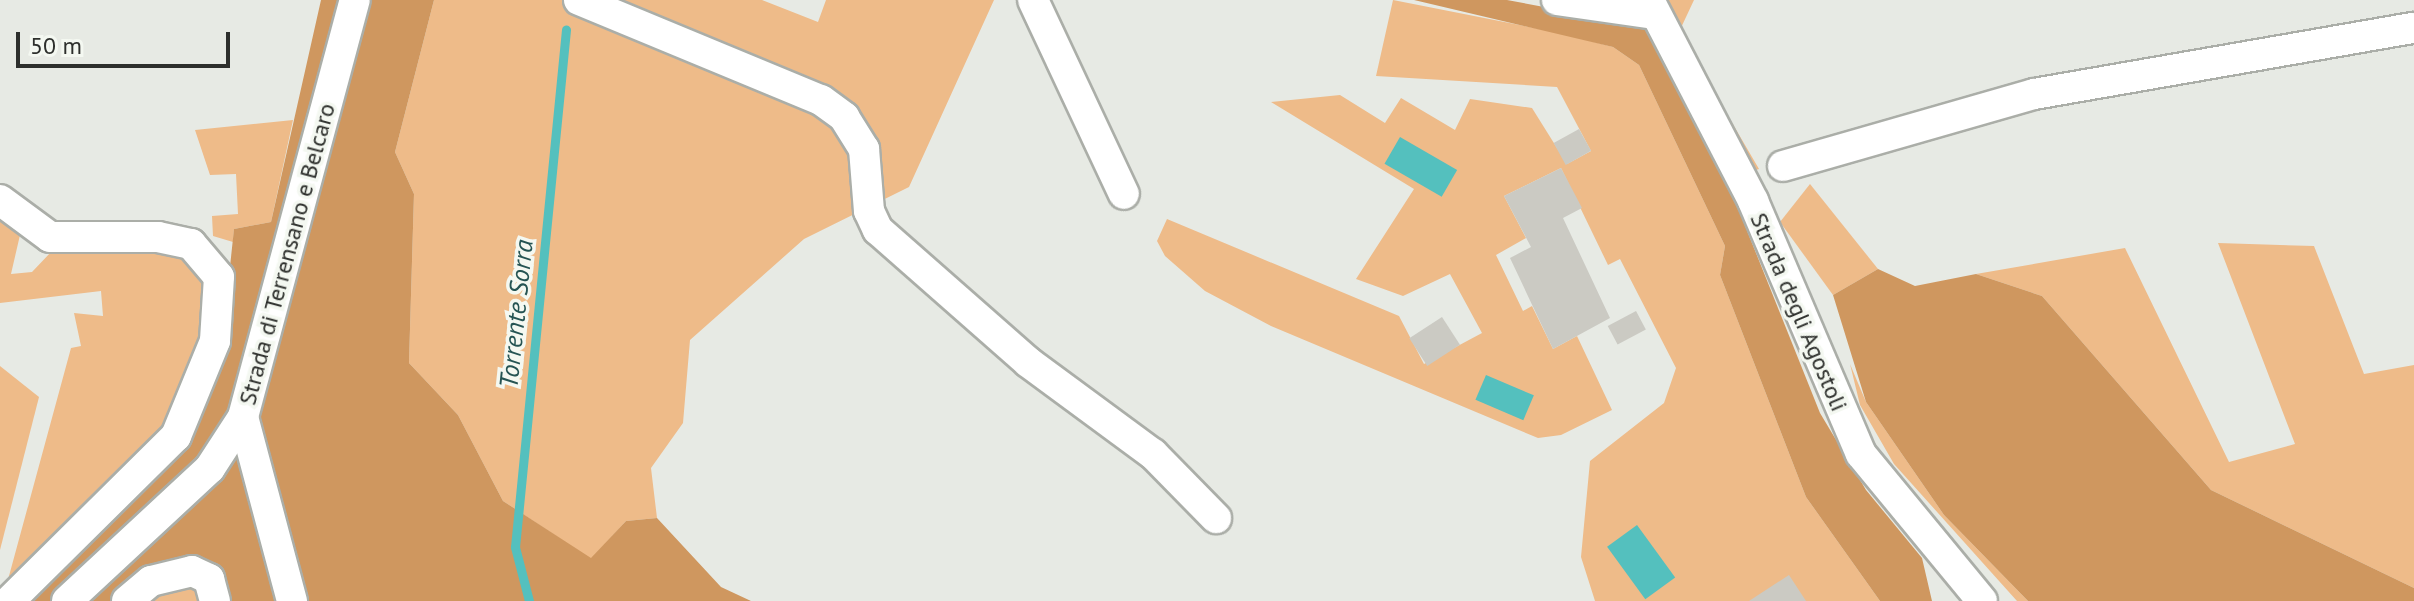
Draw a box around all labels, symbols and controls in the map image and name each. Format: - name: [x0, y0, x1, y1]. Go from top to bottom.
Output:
- scale bar: [20, 16, 234, 66]
- text: 50 m: [30, 30, 82, 61]
- street label: Strada di Terrensano e Belcaro: [233, 100, 341, 408]
- street label: Strada degli Agostoli: [1744, 208, 1854, 416]
- water label: Torrente Sorra: [493, 238, 539, 390]

